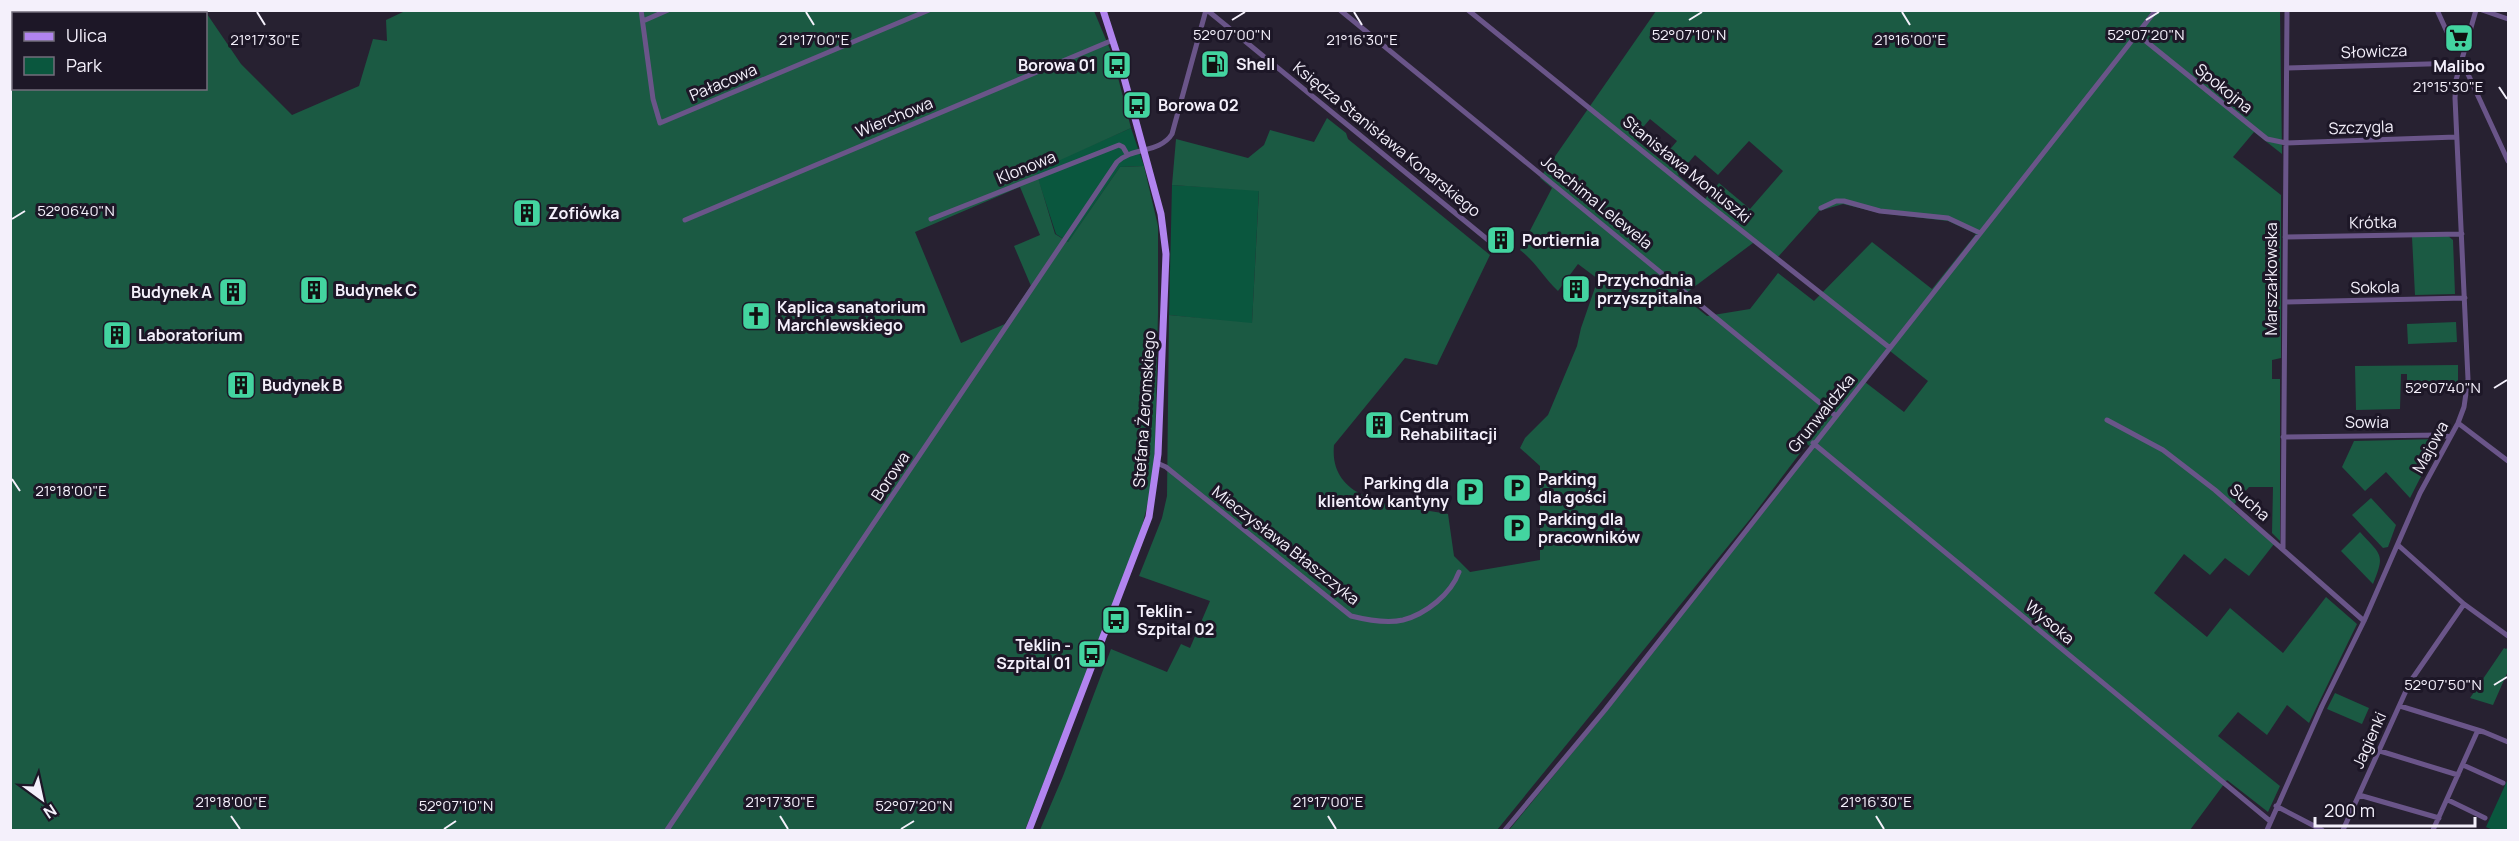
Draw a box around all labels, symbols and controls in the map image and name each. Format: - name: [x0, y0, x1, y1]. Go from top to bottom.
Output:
- legend: [12, 12, 207, 90]
- supermarket icon: Malibo: [2443, 22, 2475, 54]
- text: Ulica: [66, 23, 107, 47]
- text: 52°07'00"N: [1193, 24, 1271, 45]
- text: 52°07'10"N: [1652, 24, 1726, 45]
- text: 52°07'20"N: [2107, 24, 2185, 45]
- text: 21°17'30"E: [230, 29, 300, 50]
- text: 21°17'00"E: [779, 29, 849, 50]
- text: 21°16'30"E: [1326, 29, 1398, 50]
- text: 21°16'00"E: [1874, 29, 1946, 50]
- street label: Słowicza: [2340, 39, 2408, 63]
- fuel station icon: Shell: [1199, 48, 1231, 80]
- bus stop icon: Borowa 01: [1101, 49, 1133, 81]
- text: Park: [66, 53, 103, 77]
- place label: Shell: [1236, 53, 1275, 75]
- place label: Borowa 01: [1018, 54, 1096, 76]
- place label: Malibo: [2433, 55, 2485, 77]
- street label: Księdza Stanisława Konarskiego: [1288, 56, 1486, 222]
- street label: Pałacowa: [686, 58, 760, 106]
- street label: Spokojna: [2190, 58, 2258, 118]
- text: 21°15'30"E: [2413, 76, 2483, 97]
- bus stop icon: Borowa 02: [1121, 89, 1153, 121]
- street label: Wierchowa: [852, 92, 936, 142]
- place label: Borowa 02: [1158, 94, 1239, 116]
- street label: Stanisława Moniuszki: [1618, 110, 1756, 228]
- street label: Szczygla: [2328, 115, 2394, 139]
- street label: Klonowa: [993, 145, 1059, 189]
- street label: Joachima Lelewela: [1537, 150, 1657, 254]
- building icon: Zofiówka: [511, 197, 543, 229]
- text: 52°06'40"N: [37, 200, 115, 221]
- place label: Zofiówka: [548, 202, 620, 224]
- street label: Krótka: [2349, 211, 2397, 233]
- street label: Marszałkowska: [2260, 222, 2282, 336]
- building icon: Portiernia: [1485, 224, 1517, 256]
- place label: Portiernia: [1522, 229, 1600, 251]
- place label: Przychodnia przyszpitalna: [1597, 269, 1702, 309]
- building icon: Przychodnia przyszpitalna: [1560, 273, 1592, 305]
- building icon: Budynek C: [298, 274, 330, 306]
- building icon: Budynek A: [217, 276, 249, 308]
- street label: Sokola: [2350, 276, 2400, 298]
- place label: Budynek C: [335, 279, 417, 301]
- place label: Budynek A: [131, 281, 212, 303]
- place label: Kaplica sanatorium Marchlewskiego: [777, 296, 926, 336]
- church icon: Kaplica sanatorium Marchlewskiego: [740, 300, 772, 332]
- building icon: Laboratorium: [101, 319, 133, 351]
- place label: Laboratorium: [138, 324, 243, 346]
- street label: Stefana Żeromskiego: [1128, 330, 1160, 488]
- building icon: Budynek B: [225, 369, 257, 401]
- street label: Grunwaldzka: [1782, 369, 1860, 457]
- place label: Budynek B: [262, 374, 342, 396]
- text: 52°07'40"N: [2405, 377, 2481, 398]
- place label: Centrum Rehabilitacji: [1400, 405, 1497, 445]
- building icon: Centrum Rehabilitacji: [1363, 409, 1395, 441]
- street label: Sowia: [2345, 411, 2389, 433]
- street label: Majowa: [2407, 417, 2453, 477]
- street label: Borowa: [866, 447, 914, 505]
- place label: Parking dla gości: [1538, 468, 1606, 508]
- place label: Parking dla klientów kantyny: [1318, 472, 1449, 512]
- parking icon: Parking dla gości: [1501, 472, 1533, 504]
- parking icon: Parking dla klientów kantyny: [1454, 476, 1486, 508]
- street label: Sucha: [2225, 478, 2275, 526]
- text: 21°18'00"E: [35, 480, 107, 501]
- street label: Mieczysława Błaszczyka: [1208, 480, 1364, 610]
- place label: Parking dla pracowników: [1538, 508, 1640, 548]
- parking icon: Parking dla pracowników: [1501, 512, 1533, 544]
- street label: Wysoka: [2021, 595, 2079, 649]
- place label: Teklin - Szpital 02: [1137, 600, 1214, 640]
- bus stop icon: Teklin - Szpital 02: [1100, 604, 1132, 636]
- place label: Teklin - Szpital 01: [996, 634, 1071, 674]
- bus stop icon: Teklin - Szpital 01: [1076, 638, 1108, 670]
- text: 52°07'50"N: [2404, 674, 2482, 695]
- street label: Jagienki: [2347, 708, 2391, 772]
- north arrow: [12, 769, 72, 829]
- scale bar: [2315, 790, 2476, 828]
- text: 21°18'00"E: [195, 791, 267, 812]
- text: 21°17'30"E: [745, 791, 815, 812]
- text: 21°17'00"E: [1293, 791, 1363, 812]
- text: 21°16'30"E: [1840, 791, 1912, 812]
- text: 52°07'10"N: [419, 795, 493, 816]
- text: 52°07'20"N: [875, 795, 953, 816]
- text: 200 m: [2324, 798, 2375, 822]
- text: N: [39, 799, 61, 824]

